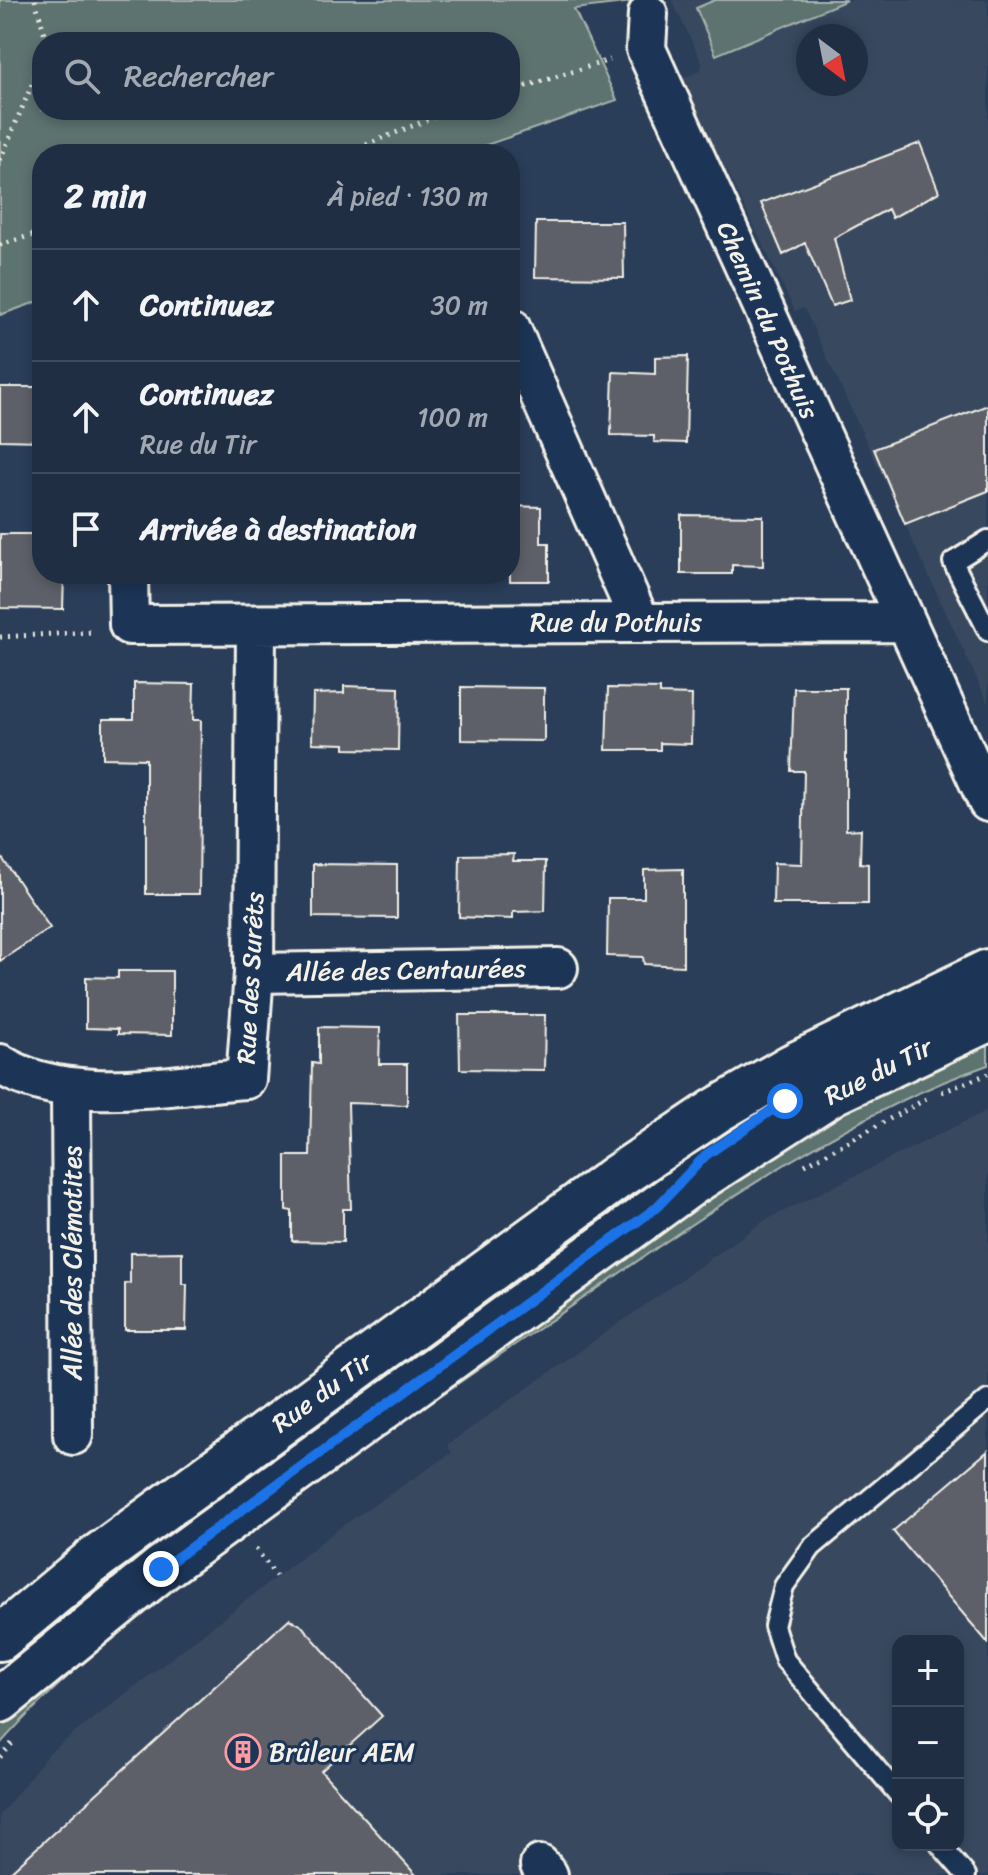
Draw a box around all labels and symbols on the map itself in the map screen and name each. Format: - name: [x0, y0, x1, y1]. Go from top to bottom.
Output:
- north arrow: [796, 24, 868, 96]
- street label: Chemin du Pothuis: [704, 213, 833, 427]
- street label: Rue du Pothuis: [530, 599, 703, 645]
- street label: Rue des Surêts: [223, 891, 277, 1065]
- street label: Allée des Centaurées: [285, 945, 526, 995]
- street label: Rue du Tir: [816, 1023, 942, 1118]
- route start: [767, 1083, 803, 1119]
- street label: Allée des Clématites: [49, 1146, 95, 1381]
- street label: Rue du Tir: [261, 1338, 384, 1445]
- route end: [143, 1551, 179, 1587]
- place label: Brûleur AEM: [269, 1729, 416, 1775]
- building icon: Brûleur AEM: [224, 1733, 262, 1771]

